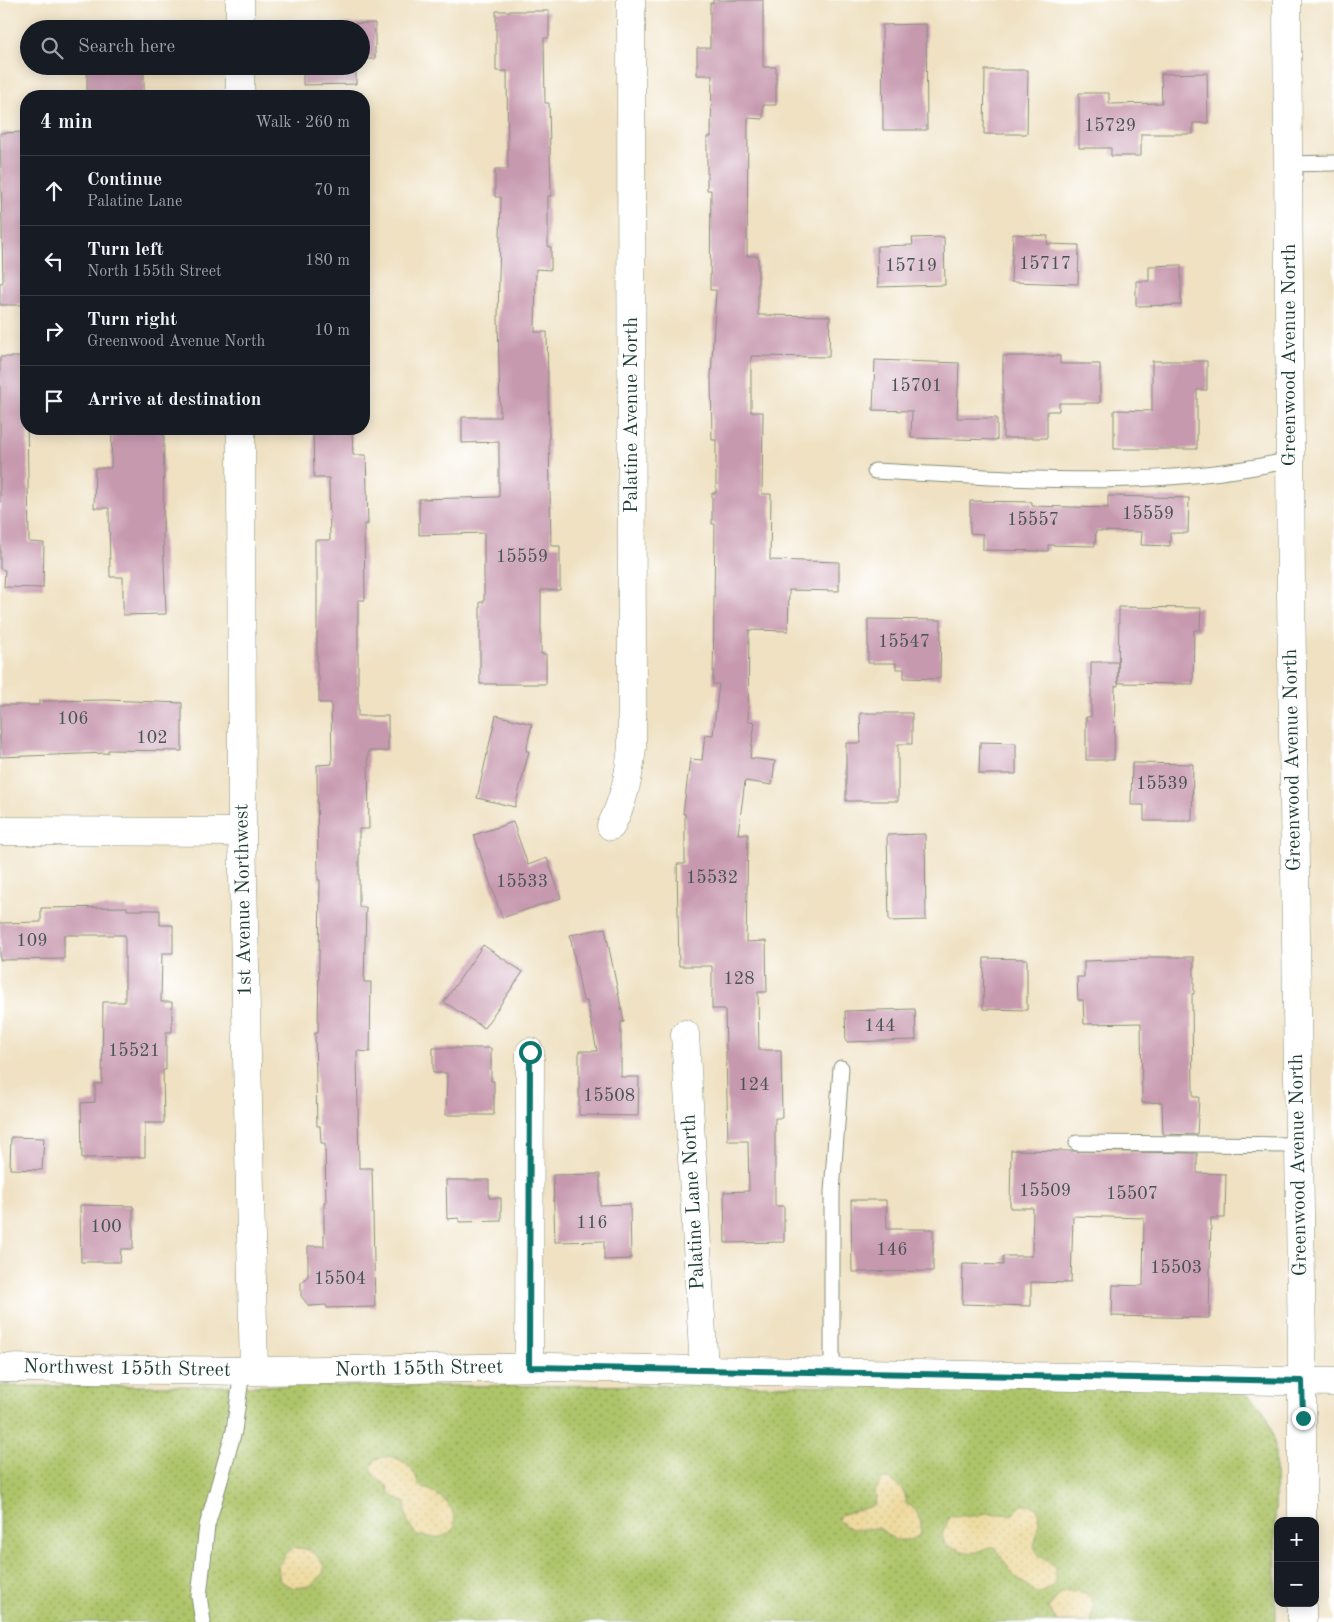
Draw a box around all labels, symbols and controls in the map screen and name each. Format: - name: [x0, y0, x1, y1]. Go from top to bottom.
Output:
- search box: [20, 20, 370, 75]
- icon: search: [38, 34, 66, 62]
- text: Search here: [78, 38, 175, 57]
- text: 4 min: [40, 112, 93, 133]
- text: Walk · 260 m: [255, 115, 350, 131]
- house number: 15729: [1084, 117, 1136, 135]
- text: Continue: [87, 171, 162, 190]
- icon: ahead: [40, 177, 68, 205]
- text: 70 m: [314, 183, 350, 199]
- text: Palatine Lane: [87, 194, 182, 210]
- text: Turn left: [87, 241, 164, 260]
- street label: Greenwood Avenue North: [1280, 244, 1300, 466]
- icon: left: [40, 247, 68, 275]
- text: 180 m: [305, 253, 350, 269]
- house number: 15717: [1019, 255, 1071, 273]
- house number: 15719: [885, 257, 937, 275]
- text: North 155th Street: [87, 264, 222, 280]
- text: Turn right: [87, 311, 177, 330]
- icon: right: [40, 317, 68, 345]
- street label: Palatine Avenue North: [622, 317, 642, 513]
- text: 10 m: [314, 323, 350, 339]
- text: Greenwood Avenue North: [87, 334, 265, 350]
- house number: 15701: [890, 377, 942, 395]
- icon: arrive: [40, 387, 68, 415]
- text: Arrive at destination: [87, 391, 261, 410]
- house number: 15559: [1122, 505, 1174, 523]
- house number: 15557: [1007, 511, 1059, 529]
- house number: 15559: [496, 548, 548, 566]
- house number: 15547: [878, 633, 930, 651]
- street label: Greenwood Avenue North: [1281, 648, 1305, 872]
- house number: 106: [57, 710, 89, 728]
- house number: 102: [136, 729, 168, 747]
- house number: 15539: [1136, 775, 1188, 793]
- street label: 1st Avenue Northwest: [232, 803, 256, 997]
- house number: 15532: [686, 869, 738, 887]
- house number: 15533: [496, 873, 548, 891]
- house number: 109: [16, 932, 48, 950]
- house number: 128: [723, 970, 755, 988]
- house number: 144: [864, 1017, 896, 1035]
- route start: [519, 1041, 542, 1064]
- house number: 15521: [108, 1042, 160, 1060]
- street label: Greenwood Avenue North: [1287, 1053, 1311, 1277]
- house number: 124: [738, 1076, 770, 1094]
- house number: 15508: [583, 1087, 635, 1105]
- street label: Palatine Lane North: [679, 1113, 709, 1290]
- house number: 15509: [1019, 1182, 1071, 1200]
- house number: 15507: [1106, 1185, 1158, 1203]
- house number: 116: [576, 1214, 608, 1232]
- house number: 100: [90, 1218, 122, 1236]
- house number: 146: [876, 1241, 908, 1259]
- house number: 15503: [1150, 1259, 1202, 1277]
- house number: 15504: [314, 1270, 366, 1288]
- street label: Northwest 155th Street: [23, 1357, 231, 1381]
- street label: North 155th Street: [335, 1358, 503, 1380]
- route end: [1292, 1407, 1315, 1430]
- map controls: [1274, 1517, 1319, 1607]
- button: +: [1274, 1517, 1319, 1562]
- button: −: [1274, 1562, 1319, 1607]

